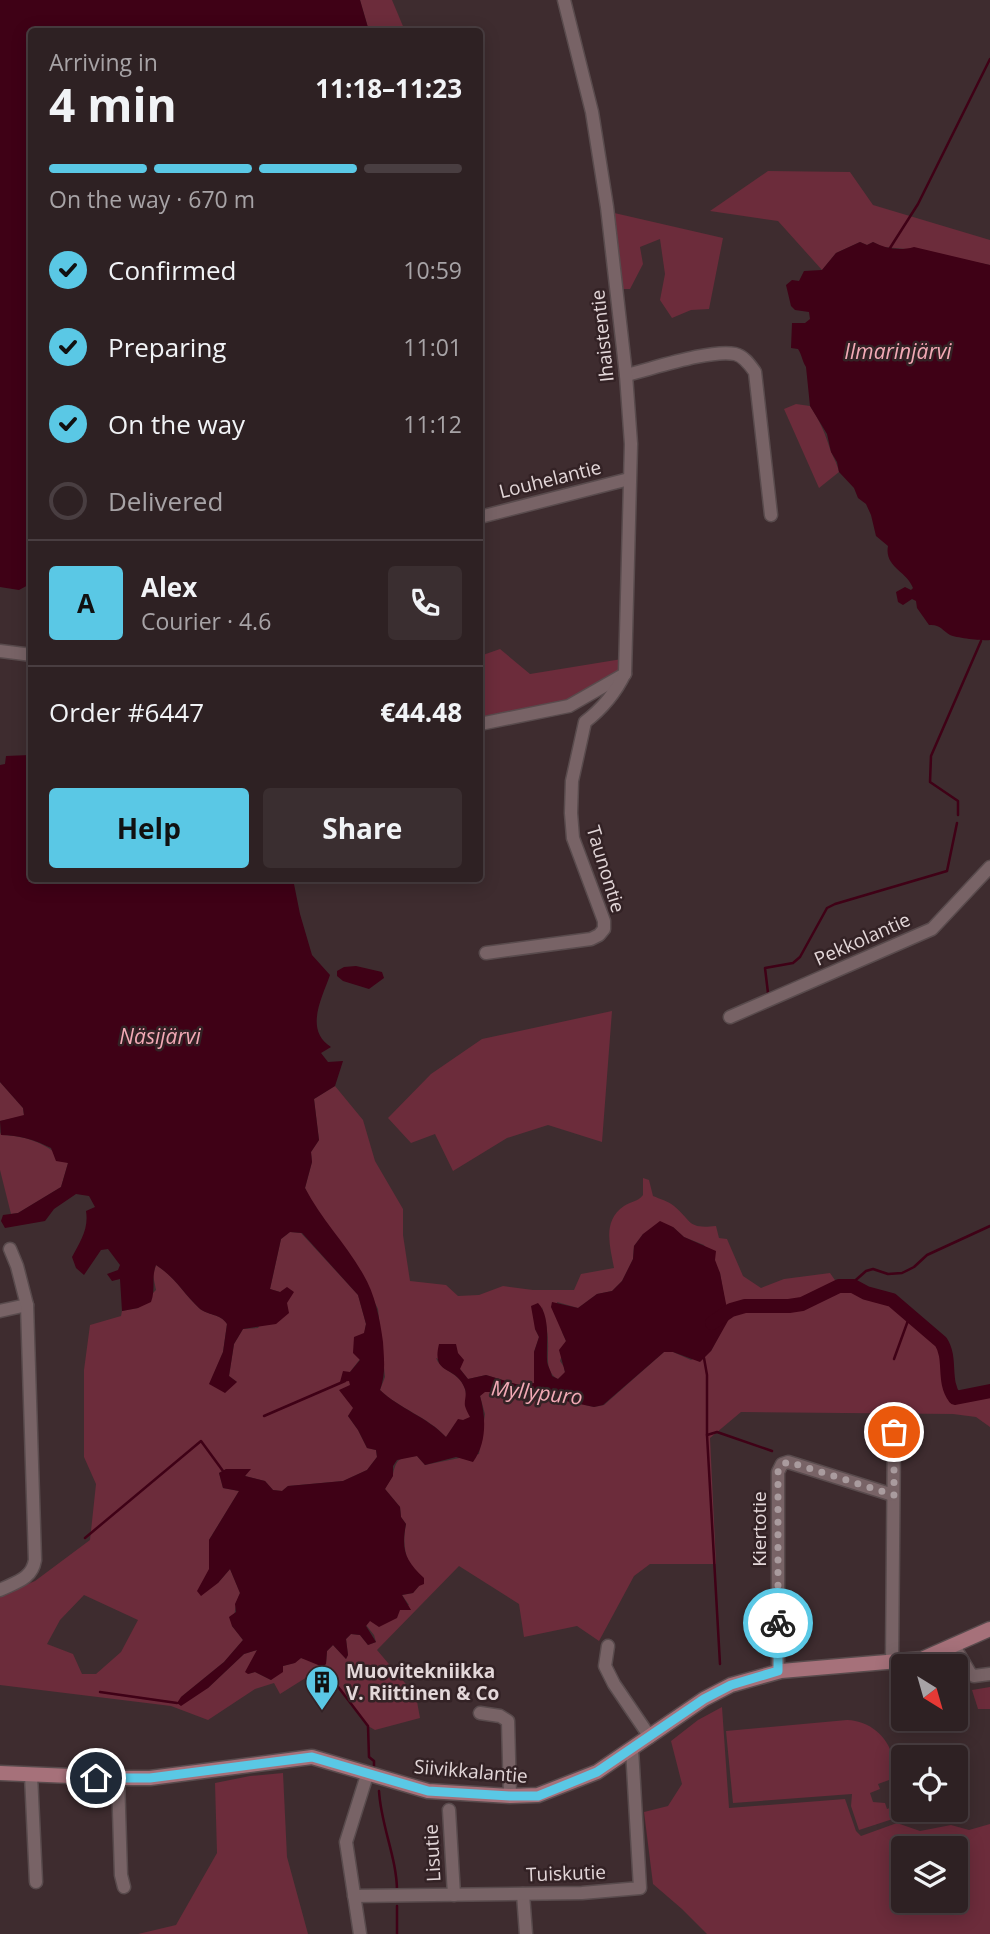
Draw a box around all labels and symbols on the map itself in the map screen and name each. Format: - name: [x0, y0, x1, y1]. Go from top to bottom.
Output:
- street label: Ihaistentie: [584, 289, 620, 383]
- water label: Ilmarinjärvi: [844, 337, 952, 365]
- street label: Louhelantie: [496, 454, 604, 504]
- street label: Taunontie: [580, 822, 632, 916]
- street label: Pekkolantie: [810, 906, 914, 972]
- water label: Näsijärvi: [119, 1022, 201, 1050]
- water label: Myllypuro: [490, 1373, 584, 1411]
- pin: [864, 1402, 924, 1462]
- street label: Kiertotie: [746, 1491, 772, 1567]
- courier: [743, 1588, 813, 1658]
- north arrow: [891, 1654, 968, 1731]
- place label: Muovitekniikka V. Riittinen & Co: [346, 1658, 499, 1706]
- building icon: Muovitekniikka V. Riittinen & Co: [303, 1663, 341, 1712]
- pin: [66, 1748, 126, 1808]
- street label: Siivikkalantie: [413, 1753, 529, 1789]
- street label: Lisutie: [418, 1824, 446, 1882]
- street label: Tuiskutie: [526, 1859, 606, 1887]

